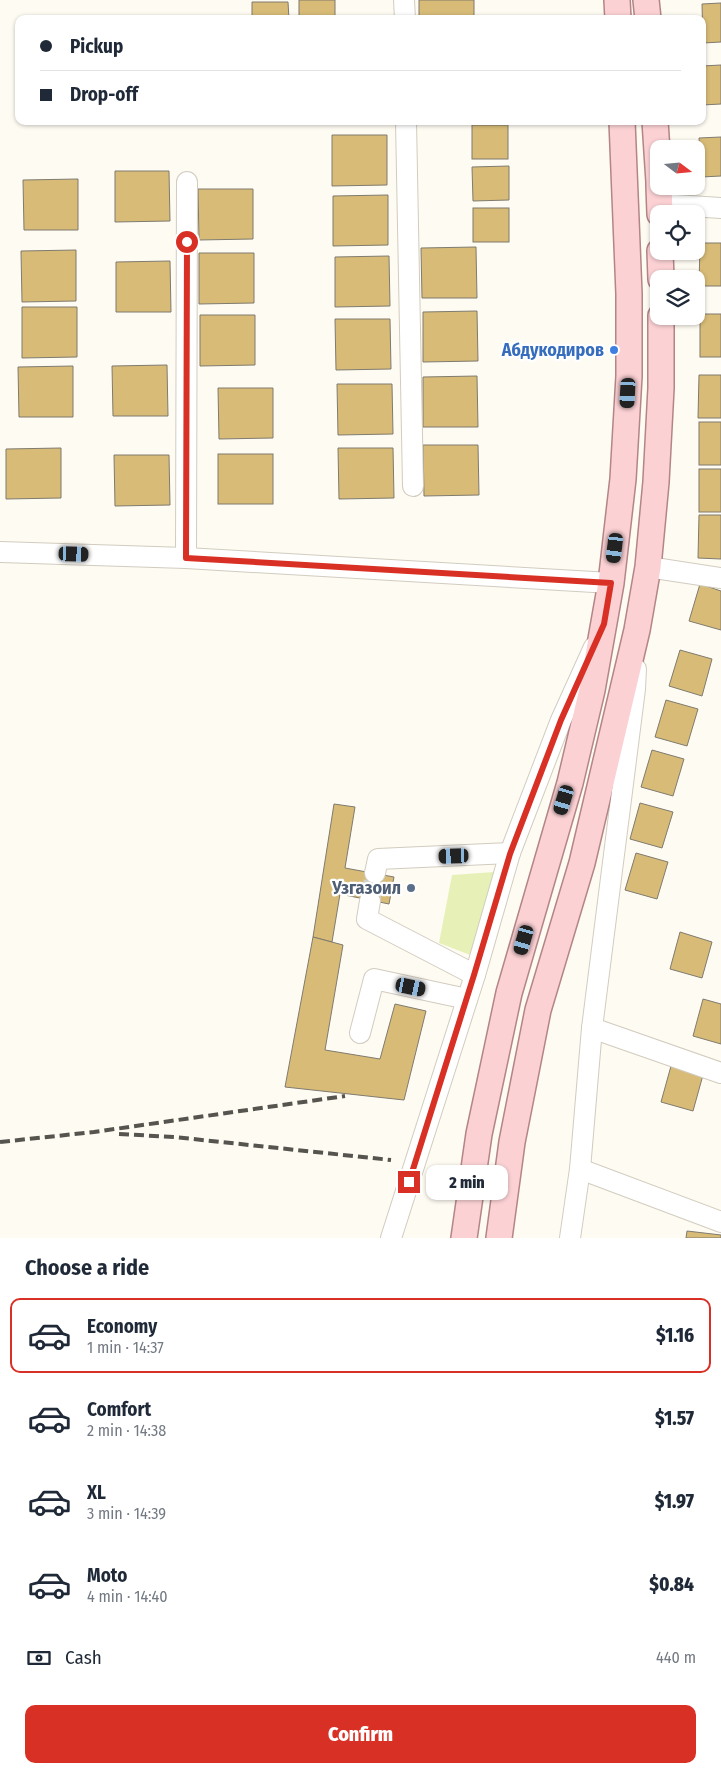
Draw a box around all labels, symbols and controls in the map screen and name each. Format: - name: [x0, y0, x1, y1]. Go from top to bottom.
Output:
- text: Pickup: [70, 35, 123, 58]
- text: Drop-off: [70, 83, 138, 106]
- north arrow: [650, 140, 705, 195]
- map controls: [650, 140, 705, 325]
- button: locate: [650, 205, 705, 260]
- route start: [176, 231, 198, 253]
- button: layers: [650, 270, 705, 325]
- place label: Абдукодиров: [501, 339, 604, 361]
- marker: Абдукодиров: [608, 344, 620, 356]
- car: [619, 378, 636, 408]
- car: [605, 532, 624, 564]
- car: [58, 546, 89, 562]
- car: [552, 783, 575, 817]
- car: [438, 848, 469, 864]
- place label: Узгазоил: [331, 877, 401, 899]
- marker: Узгазоил: [405, 882, 417, 894]
- car: [512, 924, 535, 956]
- car: [394, 977, 427, 997]
- callout: 2 min: [426, 1164, 509, 1200]
- route end: [398, 1171, 420, 1193]
- text: 2 min: [449, 1173, 485, 1192]
- text: Choose a ride: [25, 1254, 149, 1281]
- icon: car: [27, 1313, 72, 1358]
- text: Economy: [87, 1315, 157, 1338]
- text: $1.16: [656, 1324, 694, 1347]
- text: 1 min · 14:37: [87, 1338, 164, 1357]
- icon: car: [27, 1396, 72, 1441]
- text: Comfort: [87, 1398, 151, 1421]
- text: $1.57: [655, 1407, 694, 1430]
- text: 2 min · 14:38: [87, 1421, 166, 1440]
- icon: car: [27, 1479, 72, 1524]
- text: XL: [87, 1481, 106, 1504]
- text: $1.97: [655, 1490, 694, 1513]
- text: 3 min · 14:39: [87, 1504, 166, 1523]
- icon: car: [27, 1562, 72, 1607]
- text: Moto: [87, 1564, 127, 1587]
- text: $0.84: [649, 1573, 694, 1596]
- text: 4 min · 14:40: [87, 1587, 168, 1606]
- icon: cash: [25, 1644, 53, 1672]
- text: Cash: [65, 1646, 102, 1669]
- text: 440 m: [656, 1648, 696, 1667]
- button: Confirm: [25, 1705, 696, 1763]

